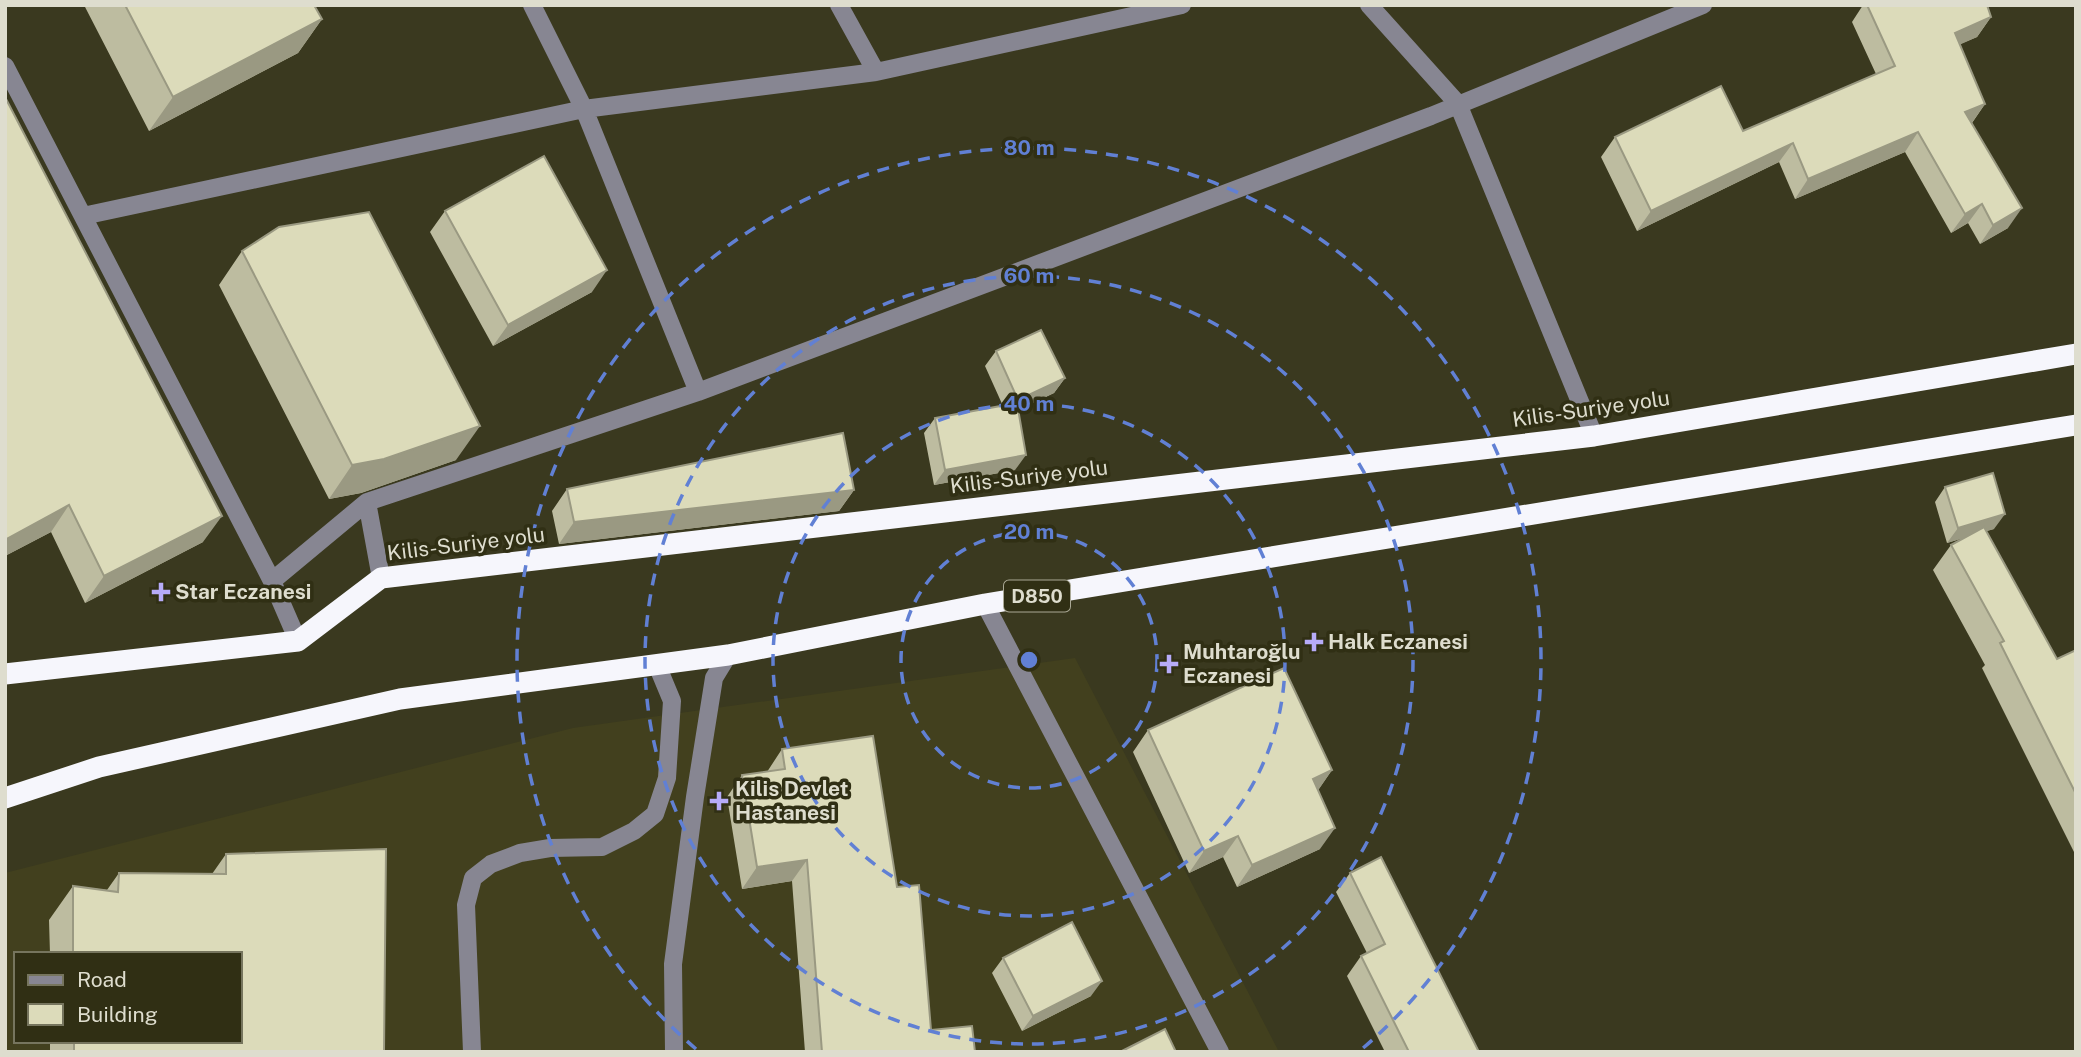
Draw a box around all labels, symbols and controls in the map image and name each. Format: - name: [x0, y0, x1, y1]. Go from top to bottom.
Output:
- text: 80 m: [1003, 135, 1055, 160]
- text: 60 m: [1004, 263, 1054, 288]
- street label: Kilis-Suriye yolu: [1511, 385, 1671, 432]
- text: 40 m: [1004, 391, 1054, 416]
- street label: Kilis-Suriye yolu: [949, 454, 1109, 499]
- text: 20 m: [1004, 519, 1054, 544]
- street label: Kilis-Suriye yolu: [386, 521, 546, 566]
- place label: Star Eczanesi: [175, 579, 311, 604]
- road number: D850: [1004, 580, 1070, 611]
- marker: Star Eczanesi: [153, 584, 169, 600]
- place label: Halk Eczanesi: [1328, 629, 1468, 654]
- marker: Halk Eczanesi: [1306, 634, 1322, 650]
- place label: Muhtaroğlu Eczanesi: [1183, 639, 1301, 688]
- centre of rings: [1017, 648, 1041, 672]
- marker: Muhtaroğlu Eczanesi: [1161, 656, 1177, 672]
- place label: Kilis Devlet Hastanesi: [735, 776, 848, 825]
- marker: Kilis Devlet Hastanesi: [709, 791, 729, 811]
- legend: [14, 952, 242, 1043]
- text: Road: [77, 967, 127, 992]
- text: Building: [77, 1002, 158, 1027]

